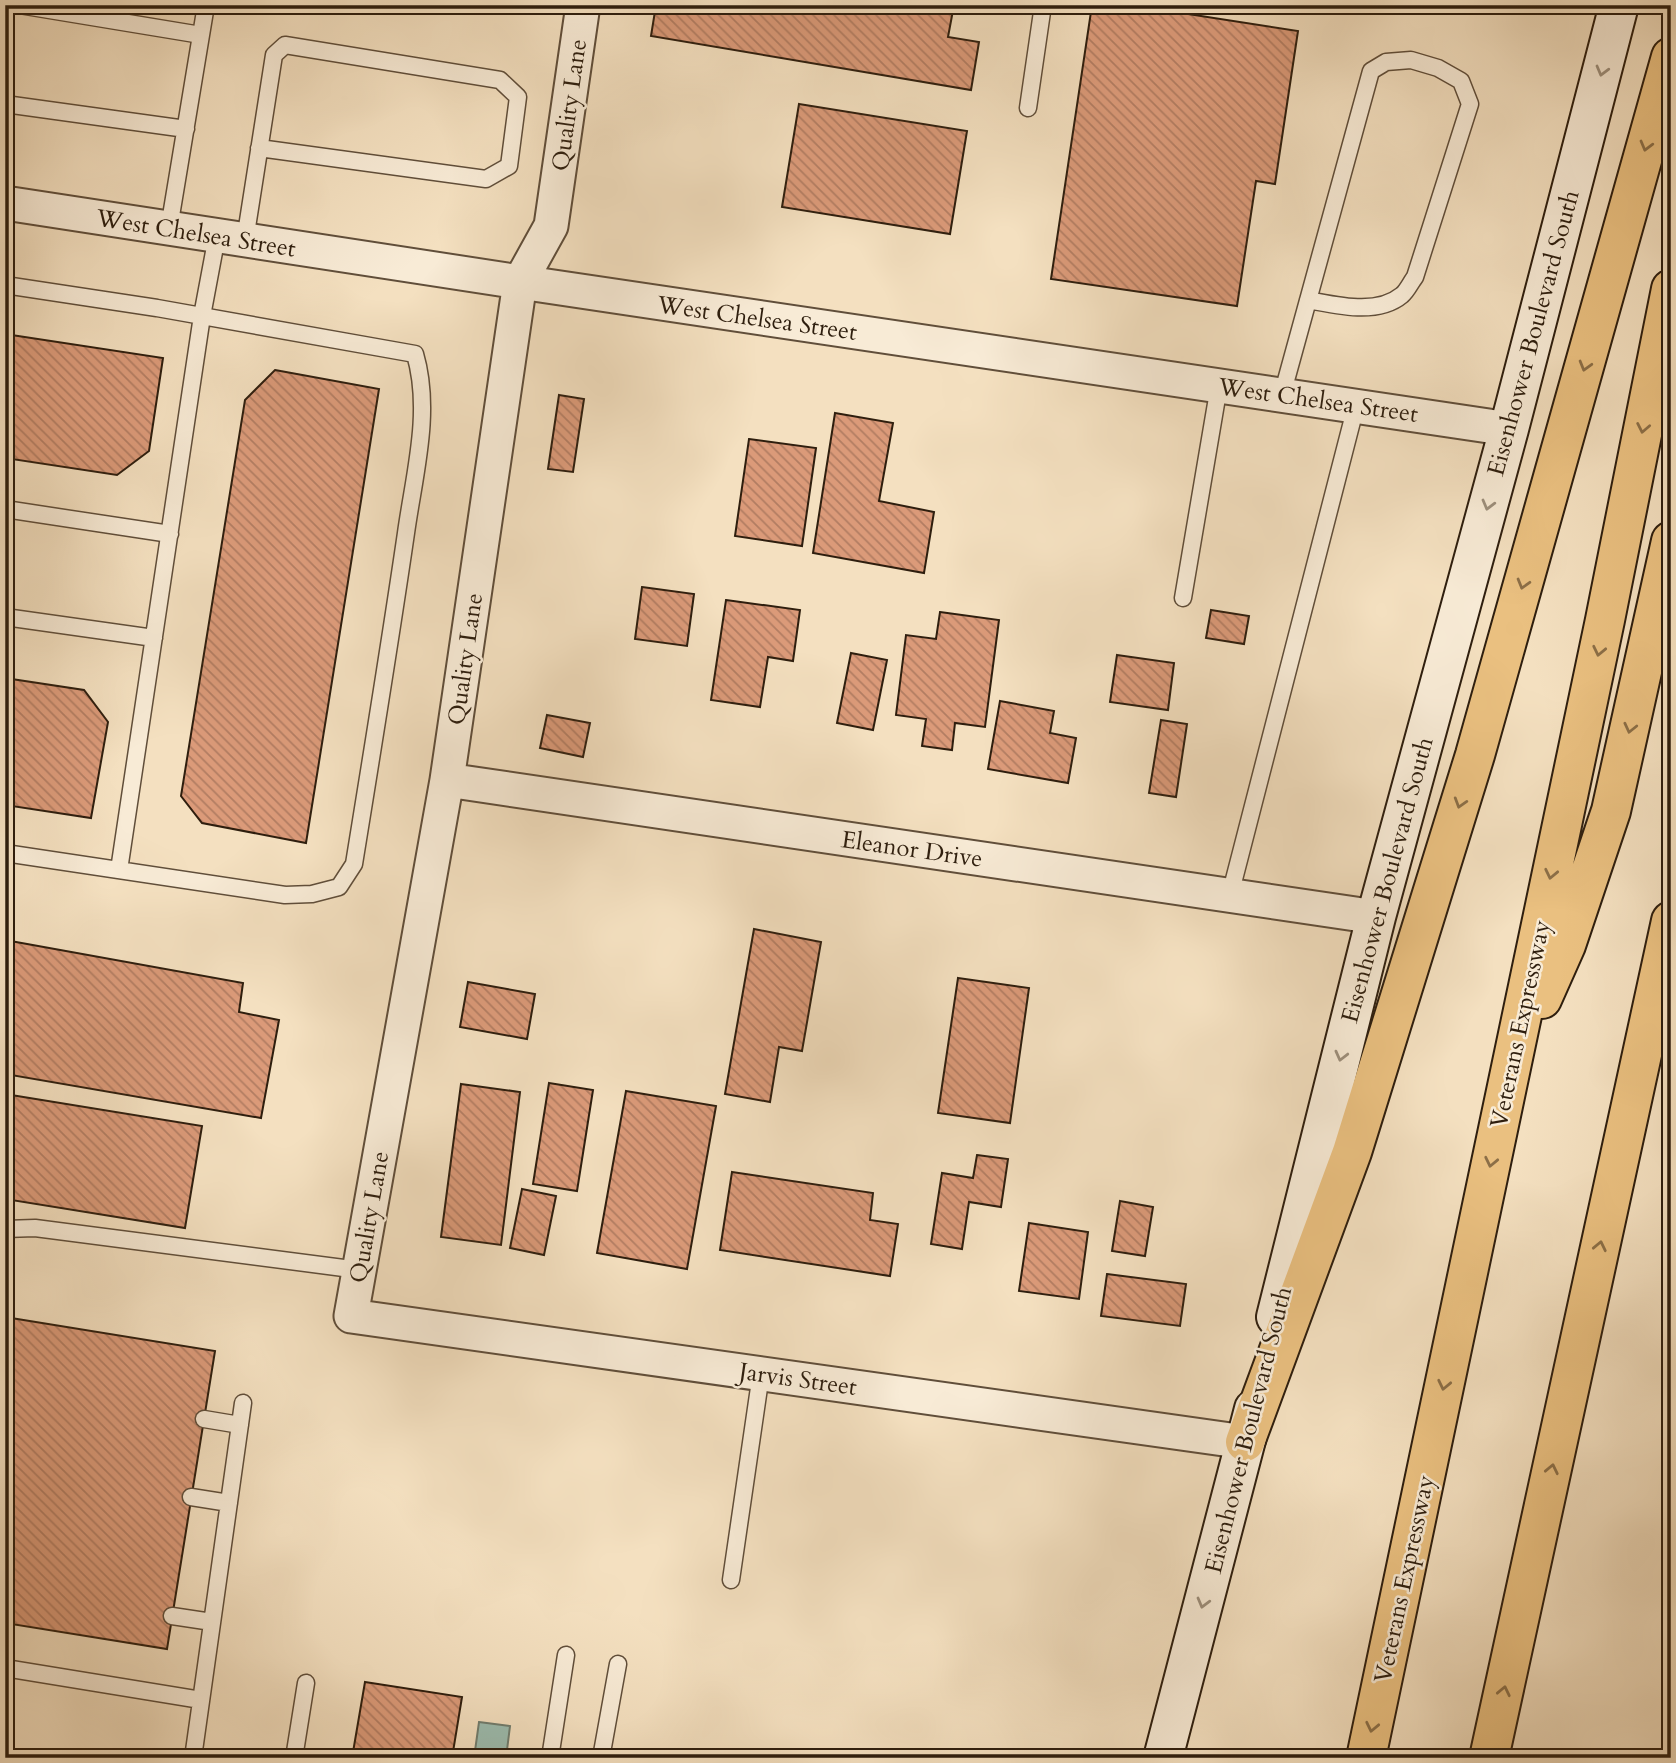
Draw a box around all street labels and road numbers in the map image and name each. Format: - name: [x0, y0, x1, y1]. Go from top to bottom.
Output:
- street label: Quality Lane: [544, 37, 595, 173]
- street label: Eisenhower Boulevard South: [1479, 187, 1588, 480]
- street label: West Chelsea Street: [93, 201, 298, 266]
- street label: West Chelsea Street: [654, 288, 859, 349]
- street label: West Chelsea Street: [1215, 370, 1420, 431]
- street label: Quality Lane: [440, 591, 491, 727]
- street label: Eisenhower Boulevard South: [1333, 734, 1442, 1027]
- street label: Eleanor Drive: [839, 823, 985, 876]
- street label: Veterans Expressway: [1482, 917, 1559, 1131]
- street label: Quality Lane: [342, 1149, 397, 1286]
- street label: Eisenhower Boulevard South: [1197, 1283, 1300, 1577]
- street label: Jarvis Street: [734, 1355, 859, 1404]
- street label: Veterans Expressway: [1366, 1472, 1443, 1686]

